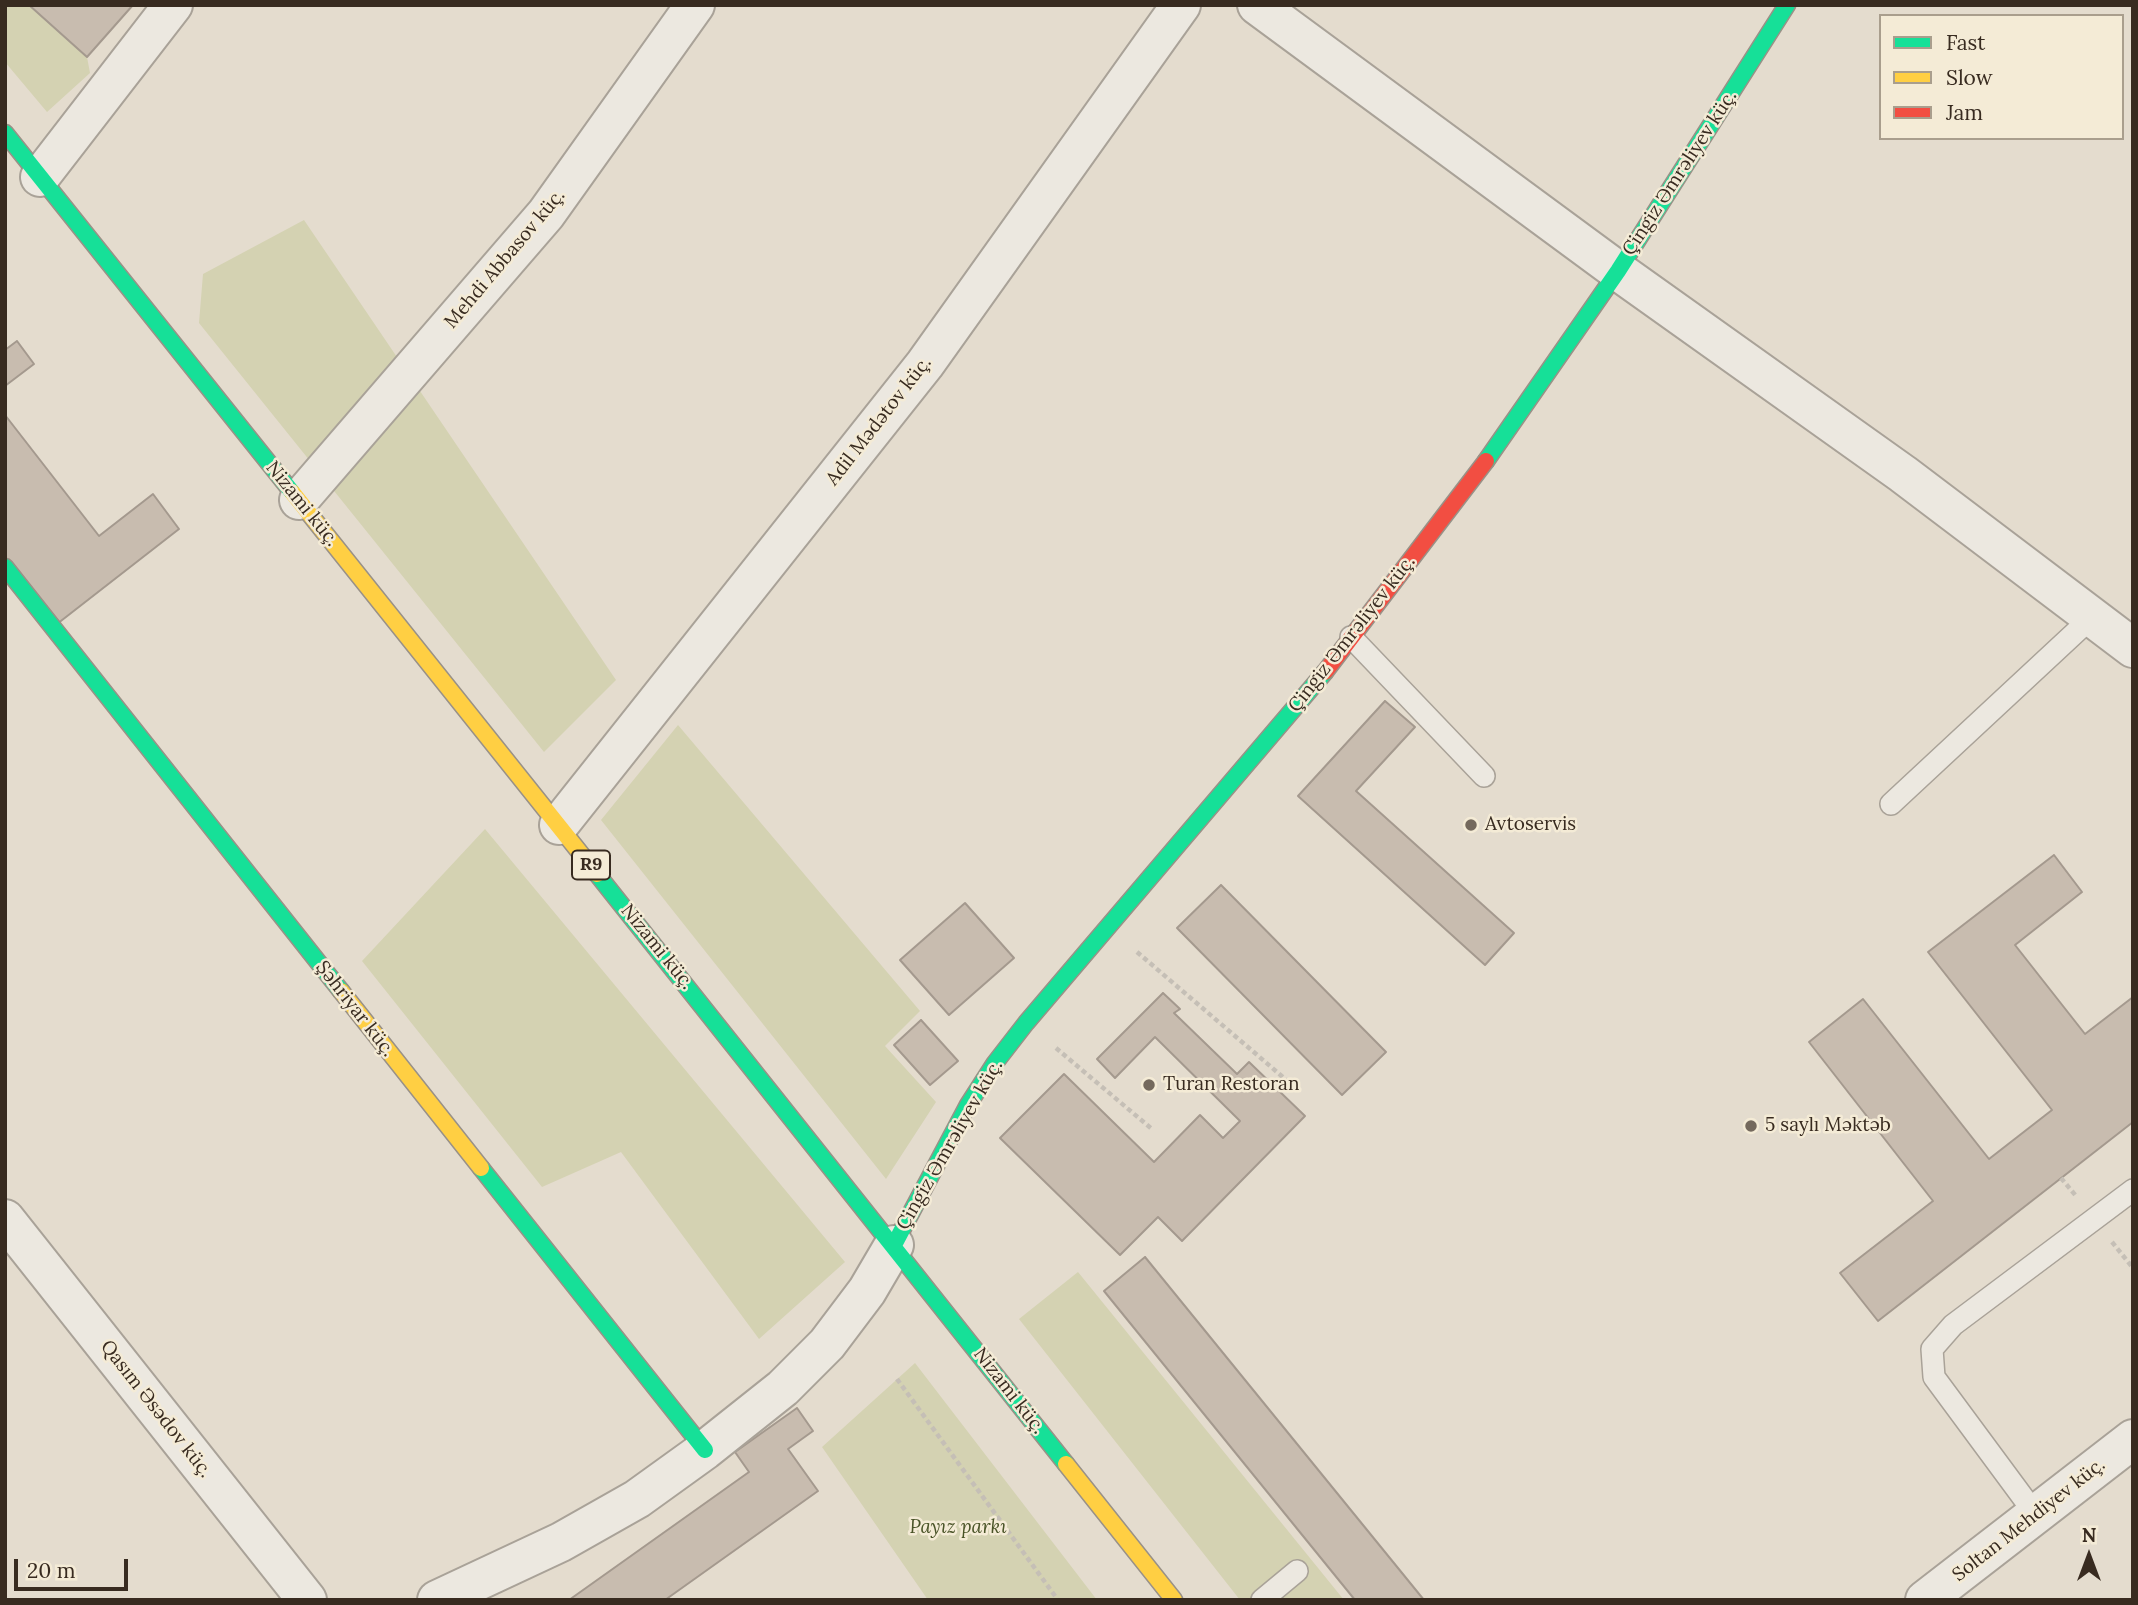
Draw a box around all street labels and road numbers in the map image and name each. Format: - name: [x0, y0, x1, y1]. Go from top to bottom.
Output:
- street label: Çingiz Əmrəliyev küç.: [1618, 86, 1742, 260]
- street label: Mehdi Abbasov küç.: [440, 185, 570, 333]
- street label: Adil Mədətov küç.: [822, 352, 936, 490]
- street label: Nizami küç.: [261, 457, 343, 551]
- street label: Çingiz Əmrəliyev küç.: [1284, 551, 1420, 717]
- road number: R9: [572, 850, 610, 880]
- street label: Nizami küç.: [616, 900, 698, 994]
- street label: Şəhriyar küç.: [311, 957, 399, 1061]
- street label: Çingiz Əmrəliyev küç.: [892, 1056, 1008, 1234]
- street label: Qasım Əsədov küç.: [95, 1336, 217, 1482]
- street label: Nizami küç.: [968, 1343, 1050, 1439]
- street label: Soltan Mehdiyev küç.: [1948, 1453, 2110, 1587]

